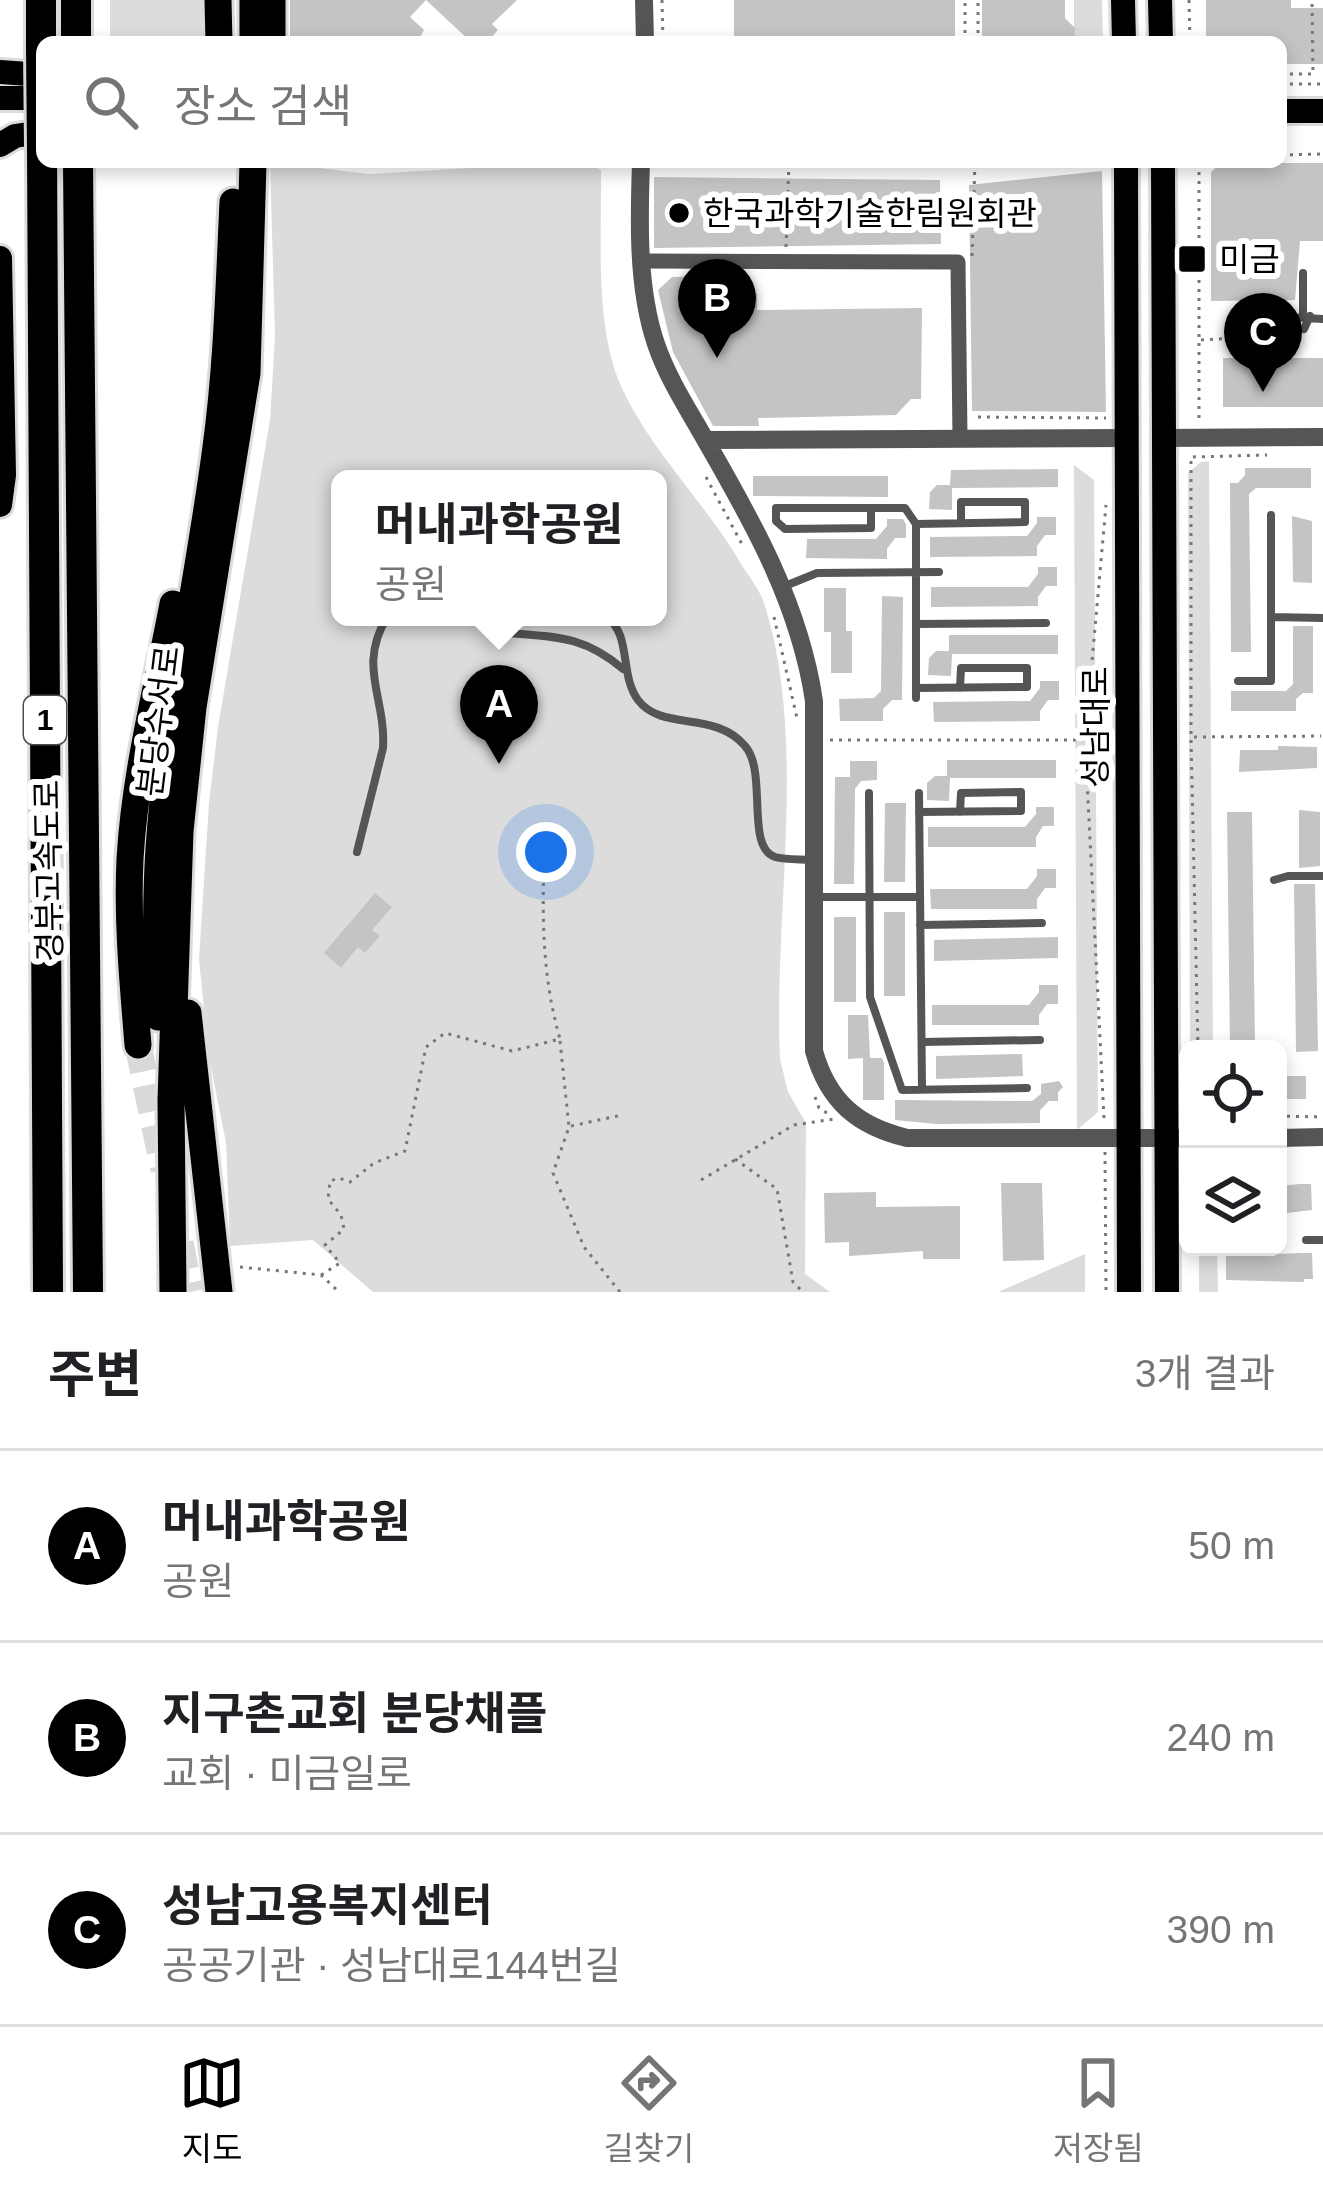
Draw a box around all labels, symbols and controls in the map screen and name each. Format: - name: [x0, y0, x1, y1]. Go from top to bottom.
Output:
- search box: [36, 36, 1287, 168]
- icon: search: [78, 69, 144, 135]
- text: 장소 검색: [174, 81, 352, 132]
- place label: 한국과학기술한림원회관: [703, 195, 1037, 232]
- marker: 한국과학기술한림원회관: [666, 200, 692, 226]
- place label: 미금: [1219, 241, 1280, 278]
- marker: 미금: [1176, 243, 1208, 275]
- pin: B: [678, 259, 756, 358]
- pin: C: [1224, 293, 1302, 392]
- popup: [331, 470, 667, 626]
- text: 머내과학공원: [375, 499, 623, 550]
- text: 공원: [375, 563, 447, 606]
- street label: 분당수서로: [131, 643, 186, 799]
- pin: A: [460, 665, 538, 764]
- street label: 성남대로: [1077, 666, 1114, 788]
- road number: 1: [24, 696, 66, 744]
- street label: 경부고속도로: [28, 780, 69, 962]
- your location: [516, 822, 576, 882]
- map controls: [1179, 1040, 1287, 1256]
- button: locate: [1179, 1040, 1287, 1148]
- button: layers: [1179, 1148, 1287, 1256]
- text: 주변: [48, 1346, 142, 1403]
- text: 3개 결과: [1135, 1352, 1275, 1395]
- text: 머내과학공원: [162, 1496, 410, 1547]
- text: A: [73, 1524, 101, 1567]
- text: 50 m: [1188, 1524, 1275, 1567]
- text: 공원: [162, 1560, 234, 1603]
- text: 지구촌교회 분당채플: [162, 1688, 547, 1739]
- text: B: [73, 1716, 101, 1759]
- text: 240 m: [1167, 1716, 1275, 1759]
- text: 교회 · 미금일로: [162, 1752, 412, 1795]
- text: 성남고용복지센터: [162, 1880, 493, 1931]
- text: C: [73, 1908, 101, 1951]
- text: 390 m: [1167, 1908, 1275, 1951]
- text: 공공기관 · 성남대로144번길: [162, 1944, 621, 1987]
- tab: 지도: [179, 2050, 245, 2170]
- tab: 길찾기: [603, 2050, 694, 2170]
- tab: 저장됨: [1053, 2050, 1144, 2170]

